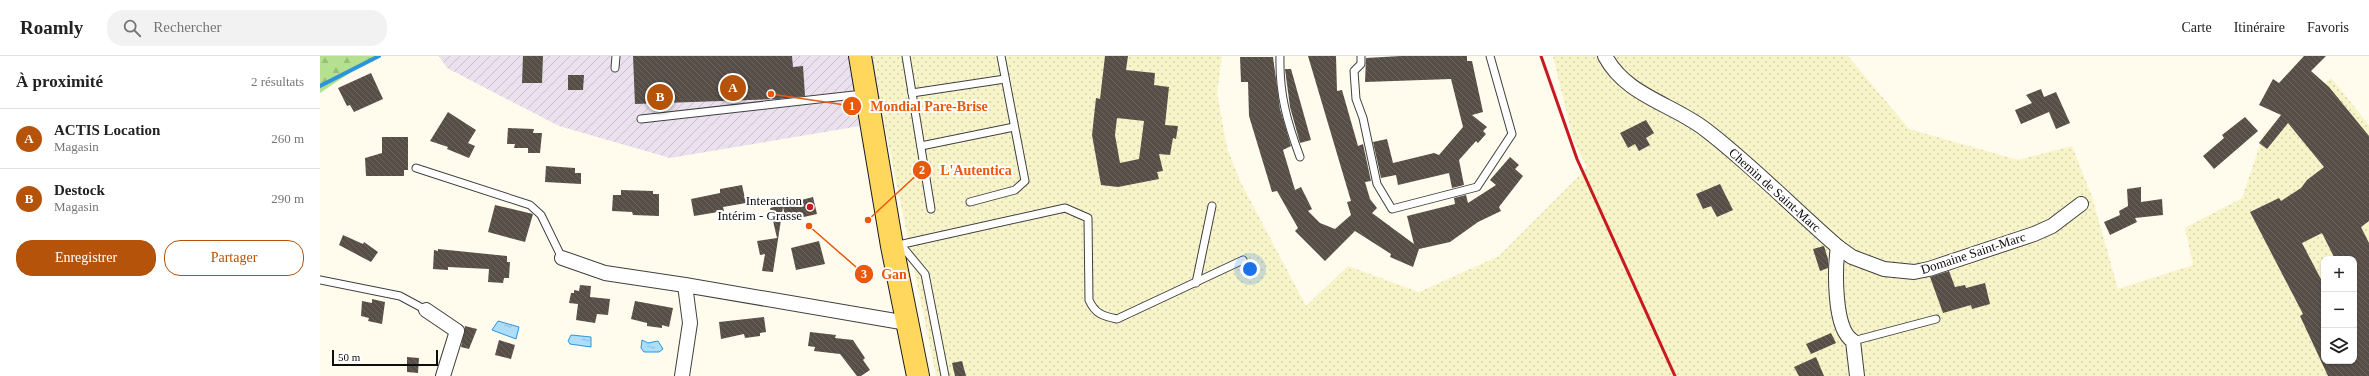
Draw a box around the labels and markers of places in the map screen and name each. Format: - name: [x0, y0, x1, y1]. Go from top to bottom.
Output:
- pin: A: [720, 73, 746, 103]
- pin: B: [647, 82, 673, 112]
- callout: Mondial Pare-Brise: [842, 93, 996, 119]
- callout: L'Autentica: [912, 157, 1020, 183]
- place label: Interaction Intérim - Grasse: [718, 193, 802, 223]
- marker: Interaction Intérim - Grasse: [805, 202, 815, 212]
- callout: Gan: [854, 261, 915, 287]

